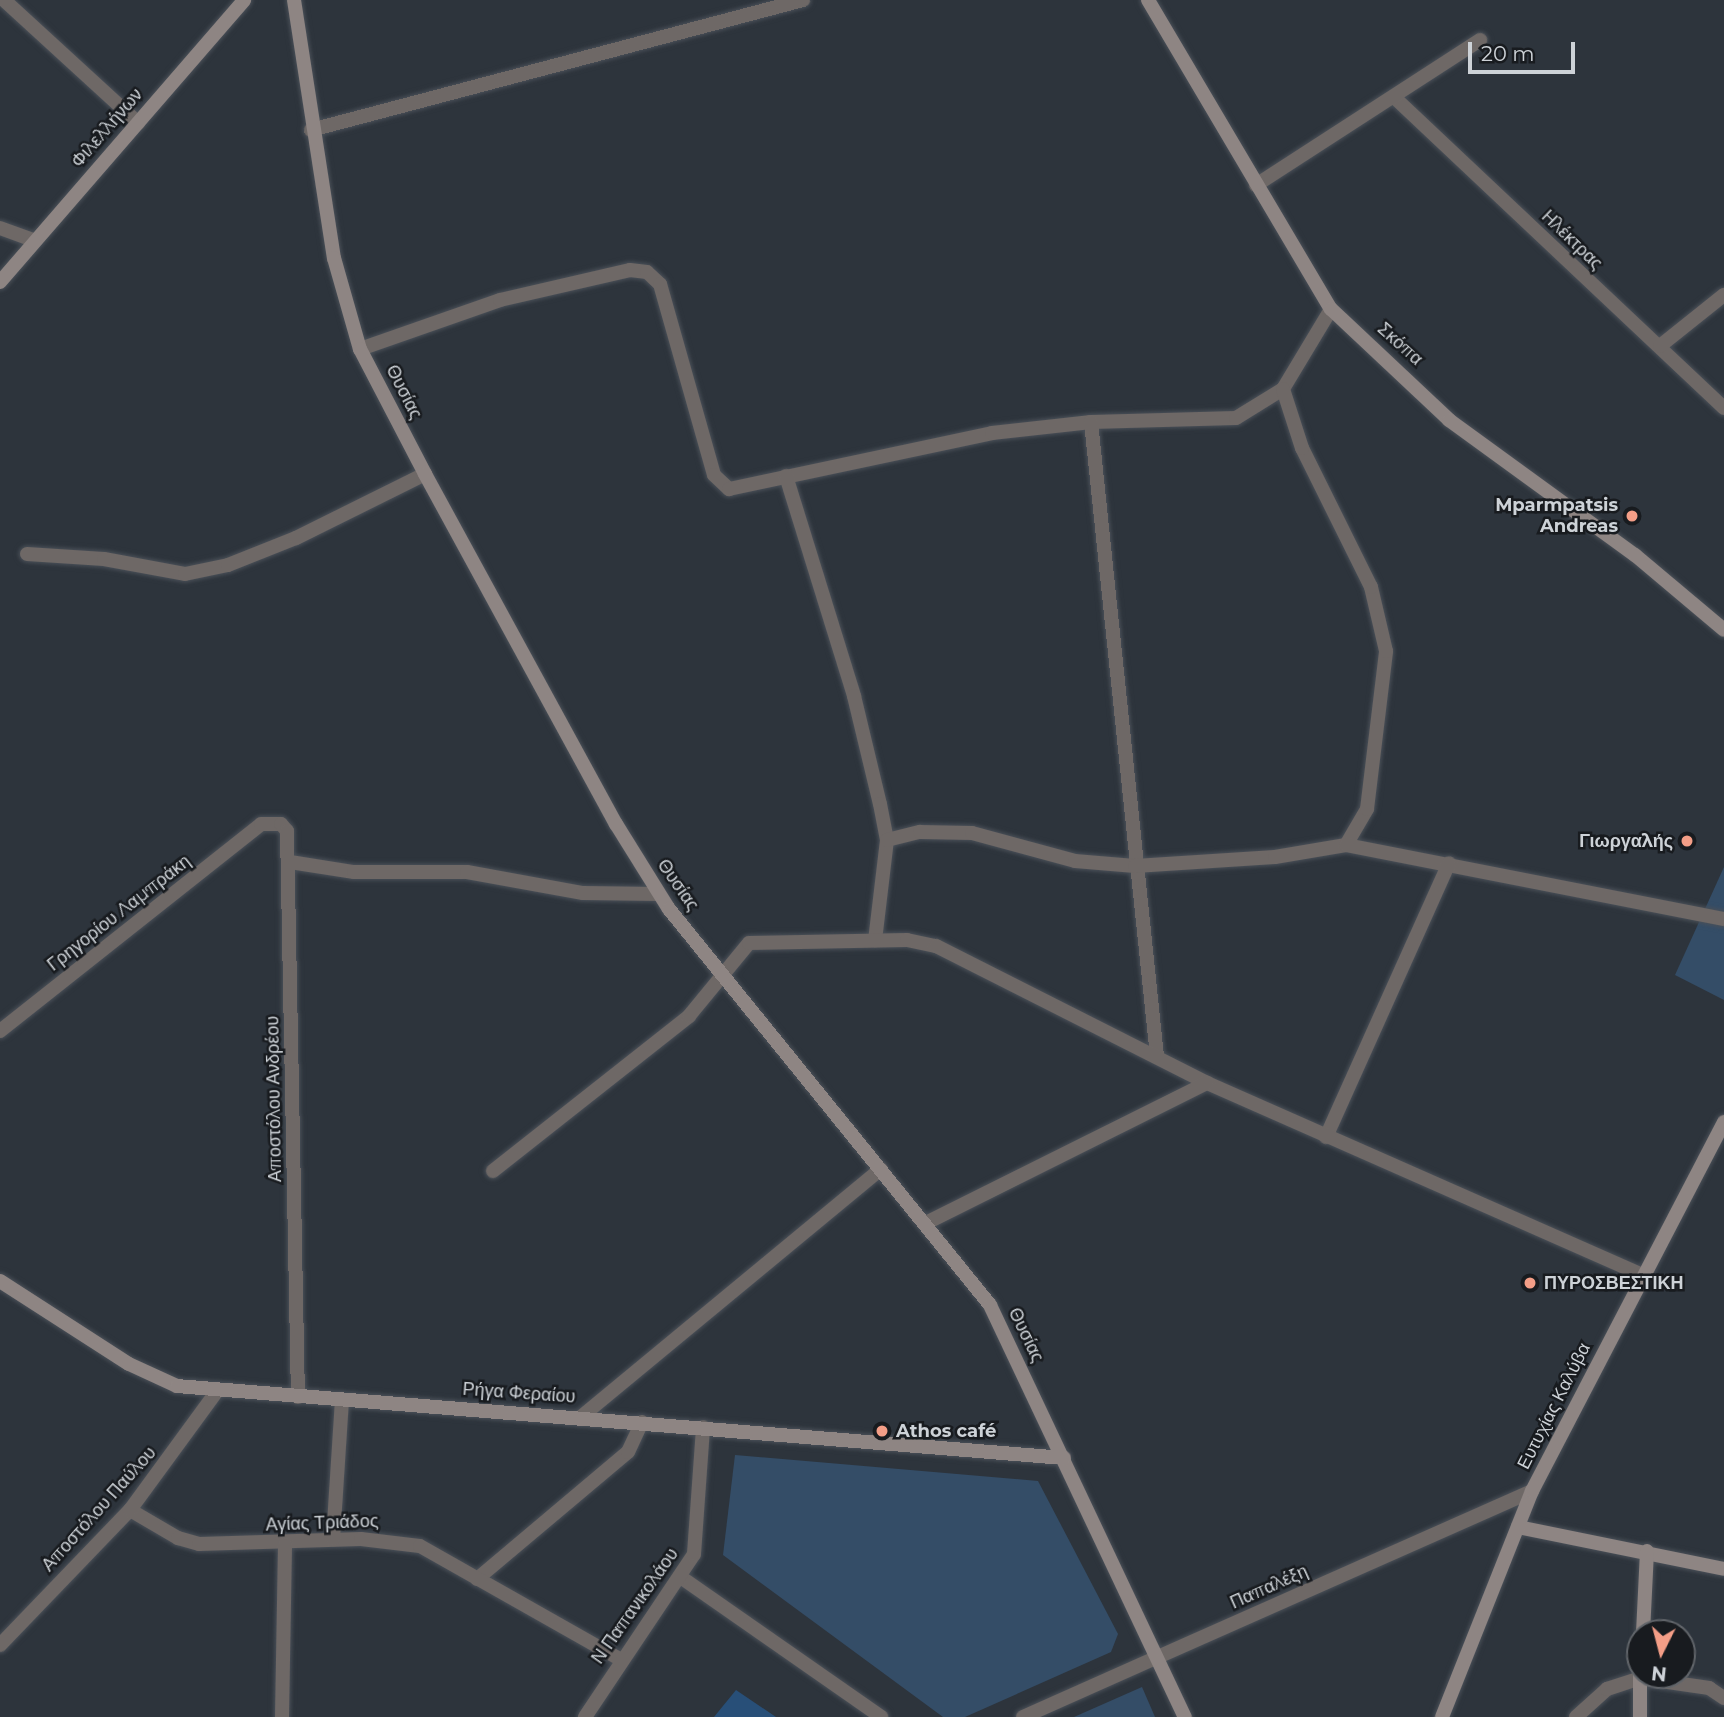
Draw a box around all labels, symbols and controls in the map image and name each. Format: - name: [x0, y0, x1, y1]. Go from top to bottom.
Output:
- scale bar: [1472, 28, 1579, 72]
- text: 20 m: [1481, 41, 1535, 66]
- street label: Φιλελλήνων: [67, 84, 147, 172]
- street label: Ηλέκτρας: [1537, 206, 1607, 274]
- street label: Σκόπα: [1373, 318, 1427, 370]
- street label: Θυσίας: [381, 361, 427, 423]
- place label: Mparmpatsis Andreas: [1495, 495, 1618, 538]
- marker: Mparmpatsis Andreas: [1624, 508, 1640, 524]
- place label: Γιωργαλής: [1579, 830, 1673, 852]
- marker: Γιωργαλής: [1679, 833, 1695, 849]
- street label: Γρηγορίου Λαμπράκη: [43, 850, 195, 976]
- street label: Θυσίας: [653, 855, 703, 915]
- street label: Αποστόλου Ανδρέου: [262, 1016, 286, 1182]
- place label: ΠΥΡΟΣΒΕΣΤΙΚΗ: [1544, 1272, 1684, 1294]
- marker: ΠΥΡΟΣΒΕΣΤΙΚΗ: [1522, 1275, 1538, 1291]
- street label: Θυσίας: [1004, 1304, 1048, 1366]
- street label: Ευτυχίας Καλύβα: [1513, 1339, 1595, 1473]
- street label: Ρήγα Φεραίου: [462, 1378, 576, 1408]
- place label: Athos café: [896, 1420, 996, 1442]
- marker: Athos café: [874, 1423, 890, 1439]
- street label: Αποστόλου Παύλου: [37, 1442, 161, 1576]
- street label: Αγίας Τριάδος: [265, 1510, 379, 1536]
- street label: Ν Παπανικολάου: [587, 1544, 683, 1668]
- street label: Παπαλέξη: [1227, 1560, 1311, 1614]
- north arrow: [1626, 1619, 1696, 1689]
- text: N: [1650, 1661, 1668, 1686]

